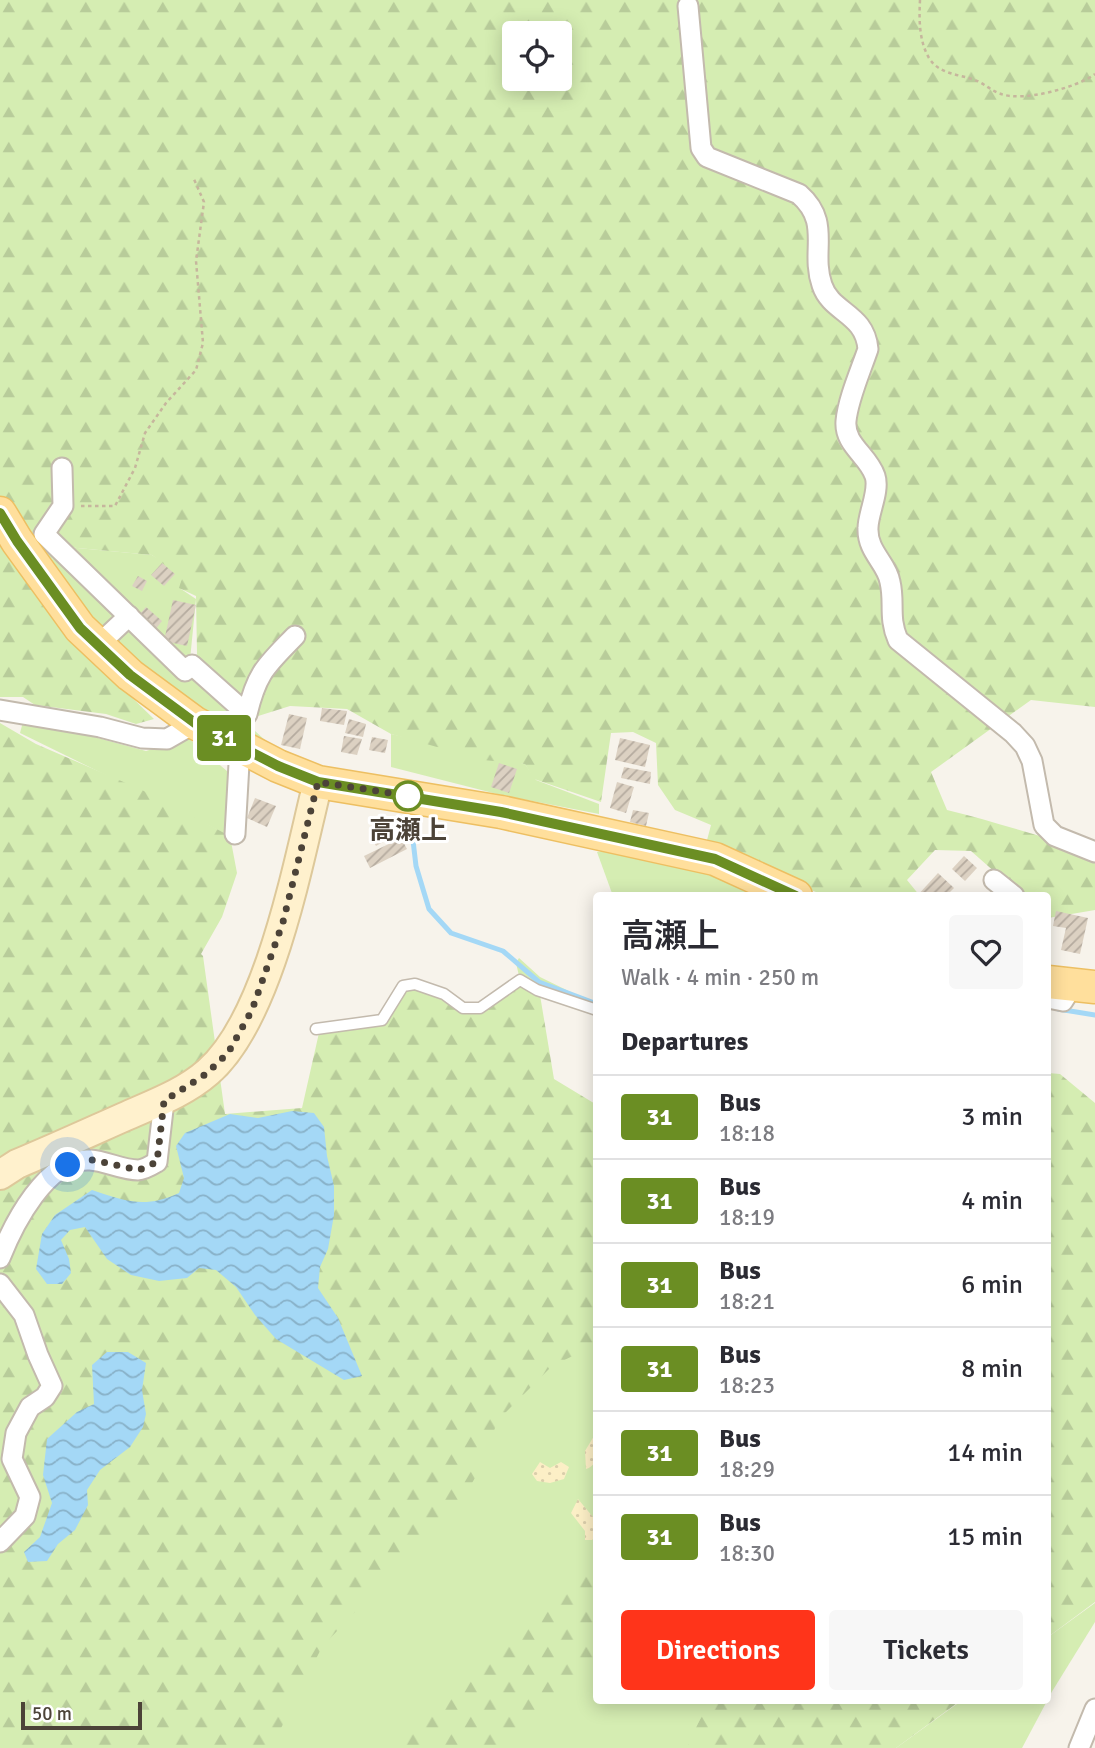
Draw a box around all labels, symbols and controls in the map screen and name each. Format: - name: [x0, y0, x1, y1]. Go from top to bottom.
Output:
- map controls: [502, 21, 572, 91]
- button: locate: [502, 21, 572, 91]
- line badge: 31: [192, 715, 256, 761]
- text: 31: [211, 723, 237, 753]
- marker: 高瀬上: [393, 781, 423, 811]
- place label: 高瀬上: [369, 815, 447, 847]
- button: heart: [949, 915, 1023, 989]
- text: 高瀬上: [621, 916, 720, 957]
- text: Walk · 4 min · 250 m: [621, 963, 819, 992]
- text: Departures: [621, 1026, 748, 1058]
- text: Bus: [719, 1087, 761, 1119]
- text: 3 min: [961, 1101, 1023, 1133]
- text: 31: [647, 1102, 672, 1132]
- text: 18:18: [719, 1119, 775, 1148]
- your location: [50, 1147, 85, 1182]
- text: Bus: [719, 1171, 761, 1203]
- text: 4 min: [961, 1185, 1023, 1217]
- text: 31: [647, 1186, 672, 1216]
- text: 18:19: [719, 1203, 775, 1232]
- text: Bus: [719, 1255, 761, 1287]
- text: 6 min: [961, 1269, 1023, 1301]
- text: 31: [647, 1270, 672, 1300]
- text: 18:21: [719, 1287, 775, 1316]
- text: Bus: [719, 1339, 761, 1371]
- text: 8 min: [961, 1353, 1023, 1385]
- text: 31: [647, 1354, 672, 1384]
- text: 18:23: [719, 1371, 775, 1400]
- text: Bus: [719, 1423, 761, 1455]
- text: 14 min: [947, 1437, 1023, 1469]
- text: 31: [647, 1438, 672, 1468]
- text: 18:29: [719, 1455, 775, 1484]
- text: Bus: [719, 1507, 761, 1539]
- text: 15 min: [947, 1521, 1023, 1553]
- text: 31: [647, 1522, 672, 1552]
- text: 18:30: [719, 1539, 775, 1568]
- button: Directions: [621, 1610, 815, 1690]
- button: Tickets: [829, 1610, 1023, 1690]
- scale bar: [21, 1699, 142, 1731]
- text: 50 m: [32, 1702, 72, 1726]

